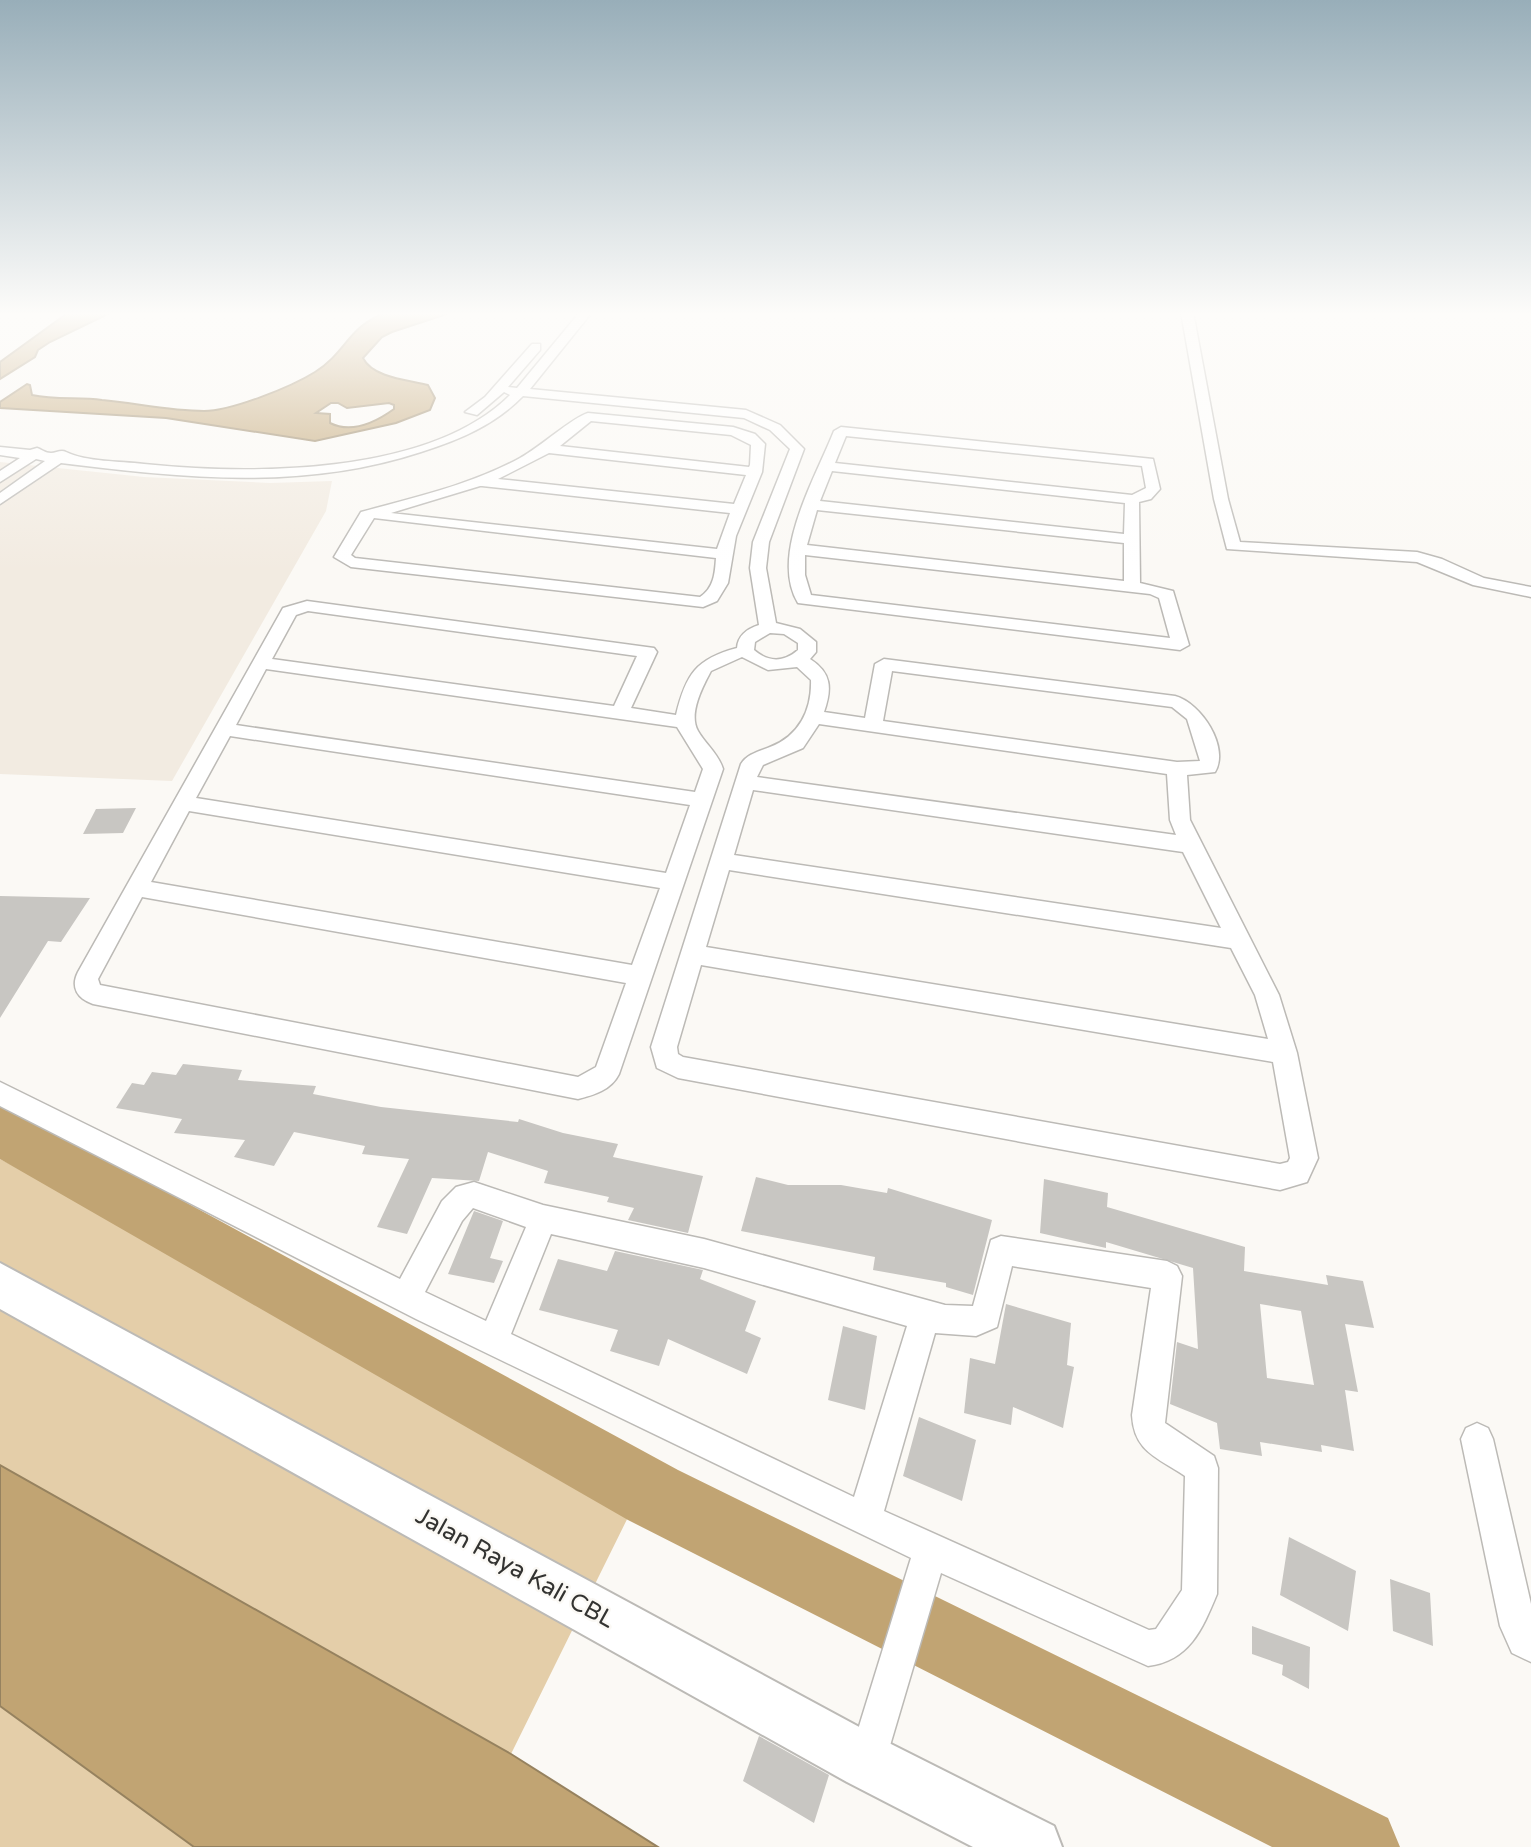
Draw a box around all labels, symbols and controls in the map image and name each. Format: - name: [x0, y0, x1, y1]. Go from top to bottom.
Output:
- street label: Jalan Raya Kali CBL: [411, 1501, 620, 1635]

